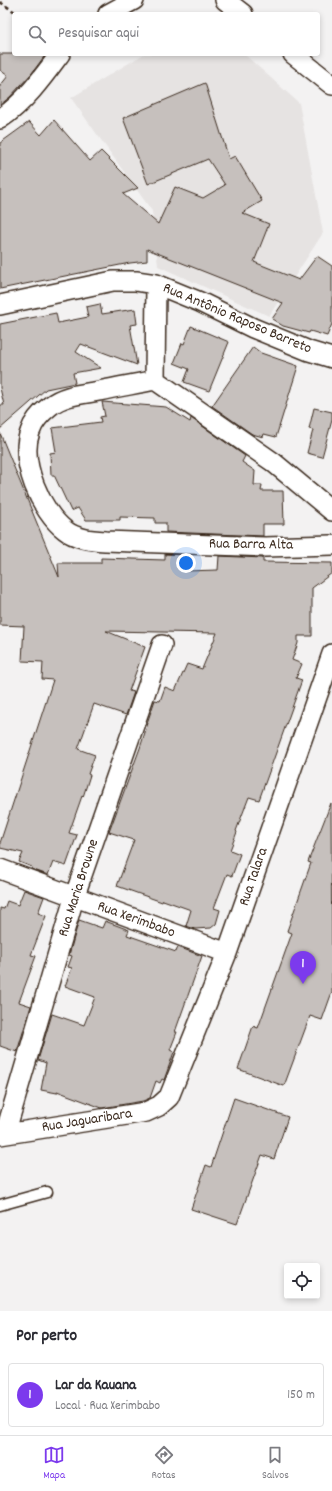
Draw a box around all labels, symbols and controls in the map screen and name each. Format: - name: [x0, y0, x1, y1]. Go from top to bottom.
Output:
- search box: [12, 12, 320, 56]
- icon: search: [26, 23, 48, 45]
- text: Pesquisar aqui: [58, 23, 139, 45]
- street label: Rua Antônio Raposo Barreto: [159, 278, 315, 360]
- street label: Rua Barra Alta: [209, 533, 294, 557]
- your location: [176, 553, 196, 573]
- street label: Rua Maria Browne: [53, 836, 105, 940]
- street label: Rua Talara: [234, 844, 275, 909]
- street label: Rua Xerimbabo: [94, 896, 178, 944]
- pin: 1: [290, 951, 316, 984]
- street label: Rua Jaguaribara: [40, 1103, 135, 1139]
- map controls: [284, 1263, 320, 1299]
- button: locate: [284, 1263, 320, 1299]
- text: Por perto: [16, 1325, 77, 1349]
- text: Lar da Kauana: [55, 1375, 136, 1397]
- text: 1: [29, 1386, 31, 1405]
- text: 150 m: [287, 1386, 315, 1405]
- text: Local · Rua Xerimbabo: [55, 1397, 160, 1416]
- tab: Mapa: [43, 1444, 65, 1484]
- tab: Rotas: [152, 1444, 176, 1484]
- tab: Salvos: [262, 1444, 289, 1484]

